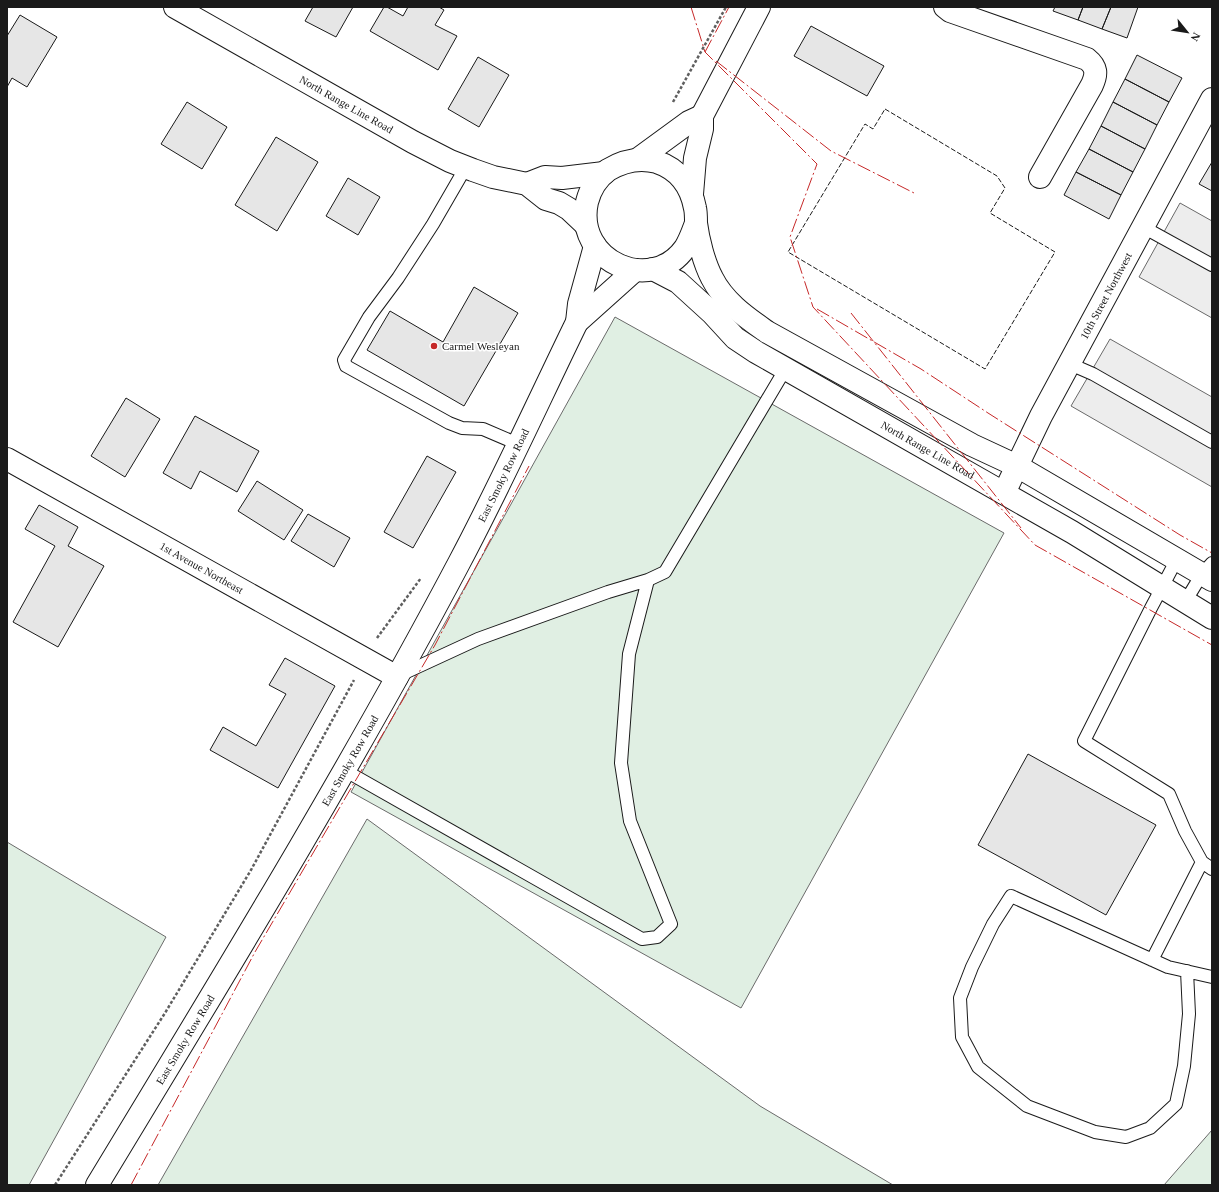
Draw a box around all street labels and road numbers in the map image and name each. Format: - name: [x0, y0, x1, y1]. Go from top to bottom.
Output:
- street label: North Range Line Road: [298, 73, 396, 136]
- street label: 10th Street Northwest: [1078, 250, 1134, 341]
- street label: North Range Line Road: [879, 418, 977, 481]
- street label: East Smoky Row Road: [475, 426, 531, 524]
- street label: 1st Avenue Northeast: [158, 540, 246, 596]
- street label: East Smoky Row Road: [319, 713, 381, 808]
- street label: East Smoky Row Road: [153, 992, 217, 1087]

